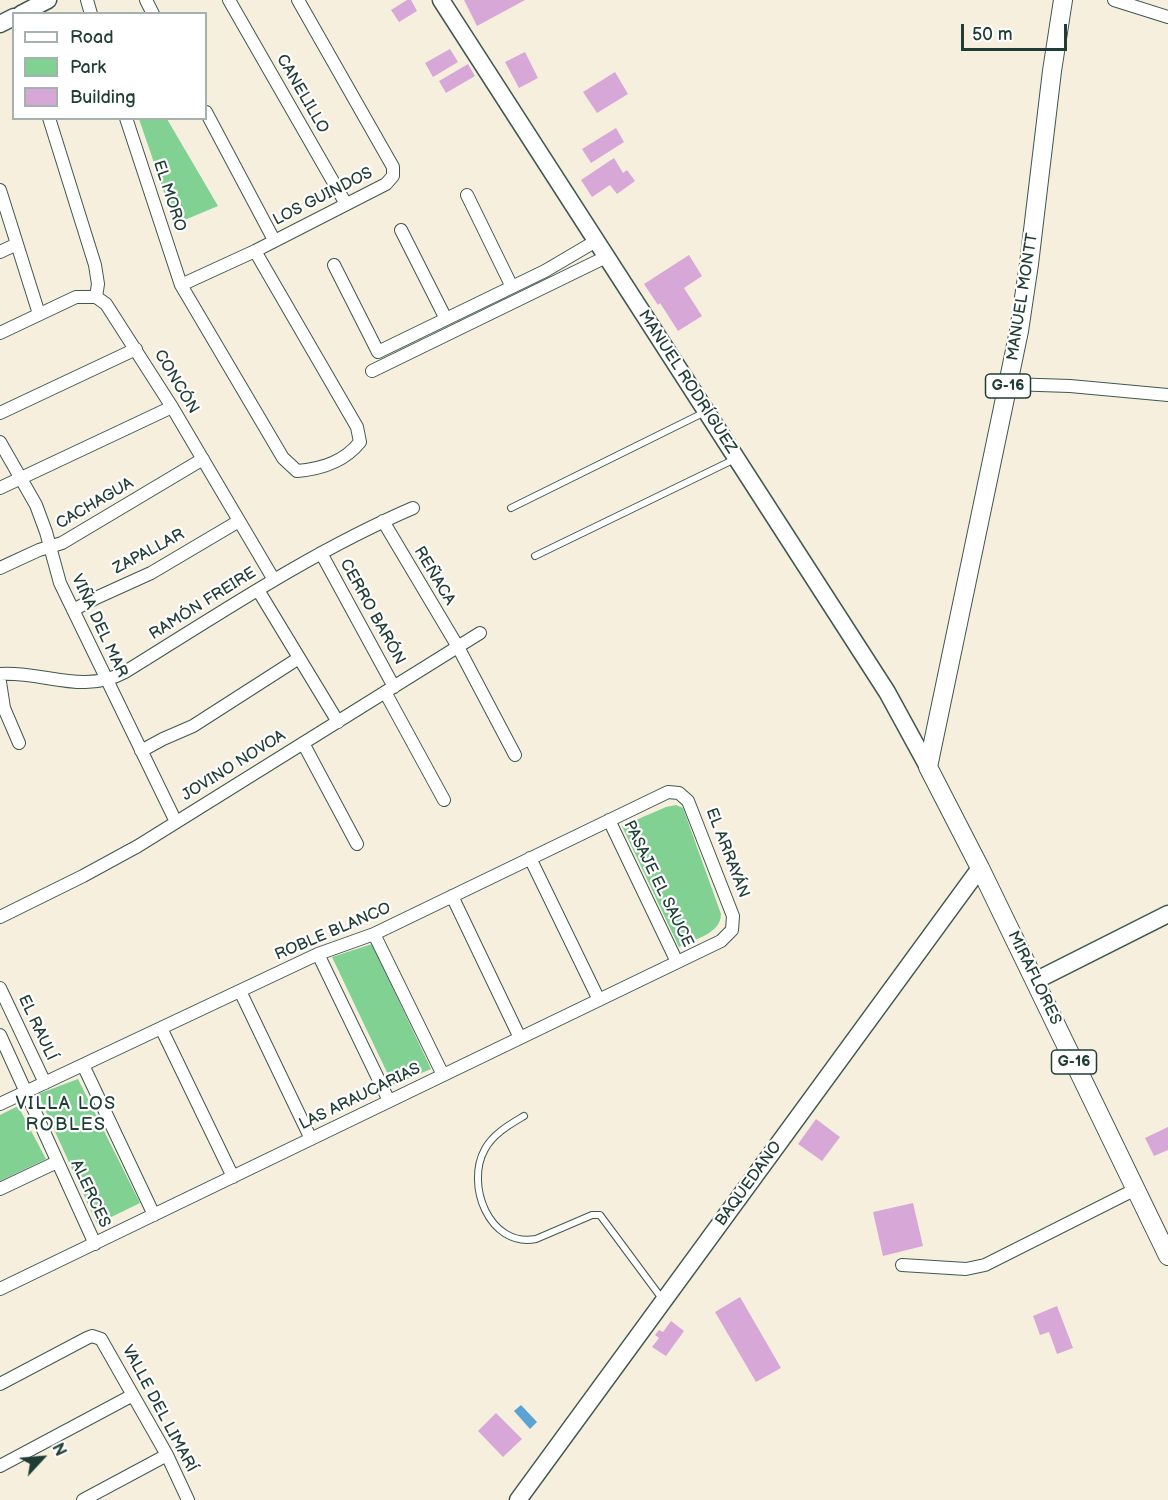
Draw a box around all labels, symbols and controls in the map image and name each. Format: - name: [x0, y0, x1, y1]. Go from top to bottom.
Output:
- legend: [12, 12, 207, 120]
- scale bar: [964, 12, 1070, 50]
- text: 50 m: [972, 24, 1013, 45]
- text: Road: [70, 27, 114, 48]
- street label: CANELILLO: [272, 51, 332, 137]
- text: Park: [70, 57, 106, 78]
- text: Building: [70, 87, 136, 108]
- street label: EL MORO: [148, 158, 190, 234]
- street label: LOS GUINDOS: [270, 164, 376, 230]
- street label: MANUEL MONTT: [1003, 232, 1043, 362]
- street label: MANUEL RODRÍGUEZ: [633, 307, 741, 457]
- street label: CONCÓN: [149, 346, 203, 418]
- road number: G-16: [986, 374, 1030, 398]
- street label: CACHAGUA: [53, 474, 137, 534]
- street label: ZAPALLAR: [110, 525, 188, 579]
- street label: REÑACA: [409, 543, 459, 609]
- street label: CERRO BARÓN: [335, 556, 409, 668]
- street label: RAMÓN FREIRE: [146, 564, 260, 644]
- street label: VIÑA DEL MAR: [67, 571, 131, 681]
- street label: JOVINO NOVOA: [179, 726, 289, 806]
- street label: EL ARRAYÁN: [701, 805, 753, 901]
- street label: PASAJE EL SAUCE: [619, 818, 697, 950]
- street label: ROBLE BLANCO: [272, 899, 394, 965]
- street label: MIRAFLORES: [1003, 928, 1065, 1028]
- street label: EL RAULÍ: [13, 992, 61, 1064]
- road number: G-16: [1052, 1050, 1096, 1074]
- street label: LAS ARAUCARIAS: [296, 1059, 424, 1135]
- district label: VILLA LOS ROBLES: [15, 1093, 117, 1136]
- street label: BAQUEDANO: [712, 1138, 786, 1230]
- street label: ALERCES: [66, 1157, 114, 1231]
- street label: VALLE DEL LIMARÍ: [117, 1342, 201, 1476]
- north arrow: [12, 1428, 72, 1488]
- text: N: [47, 1440, 70, 1459]

